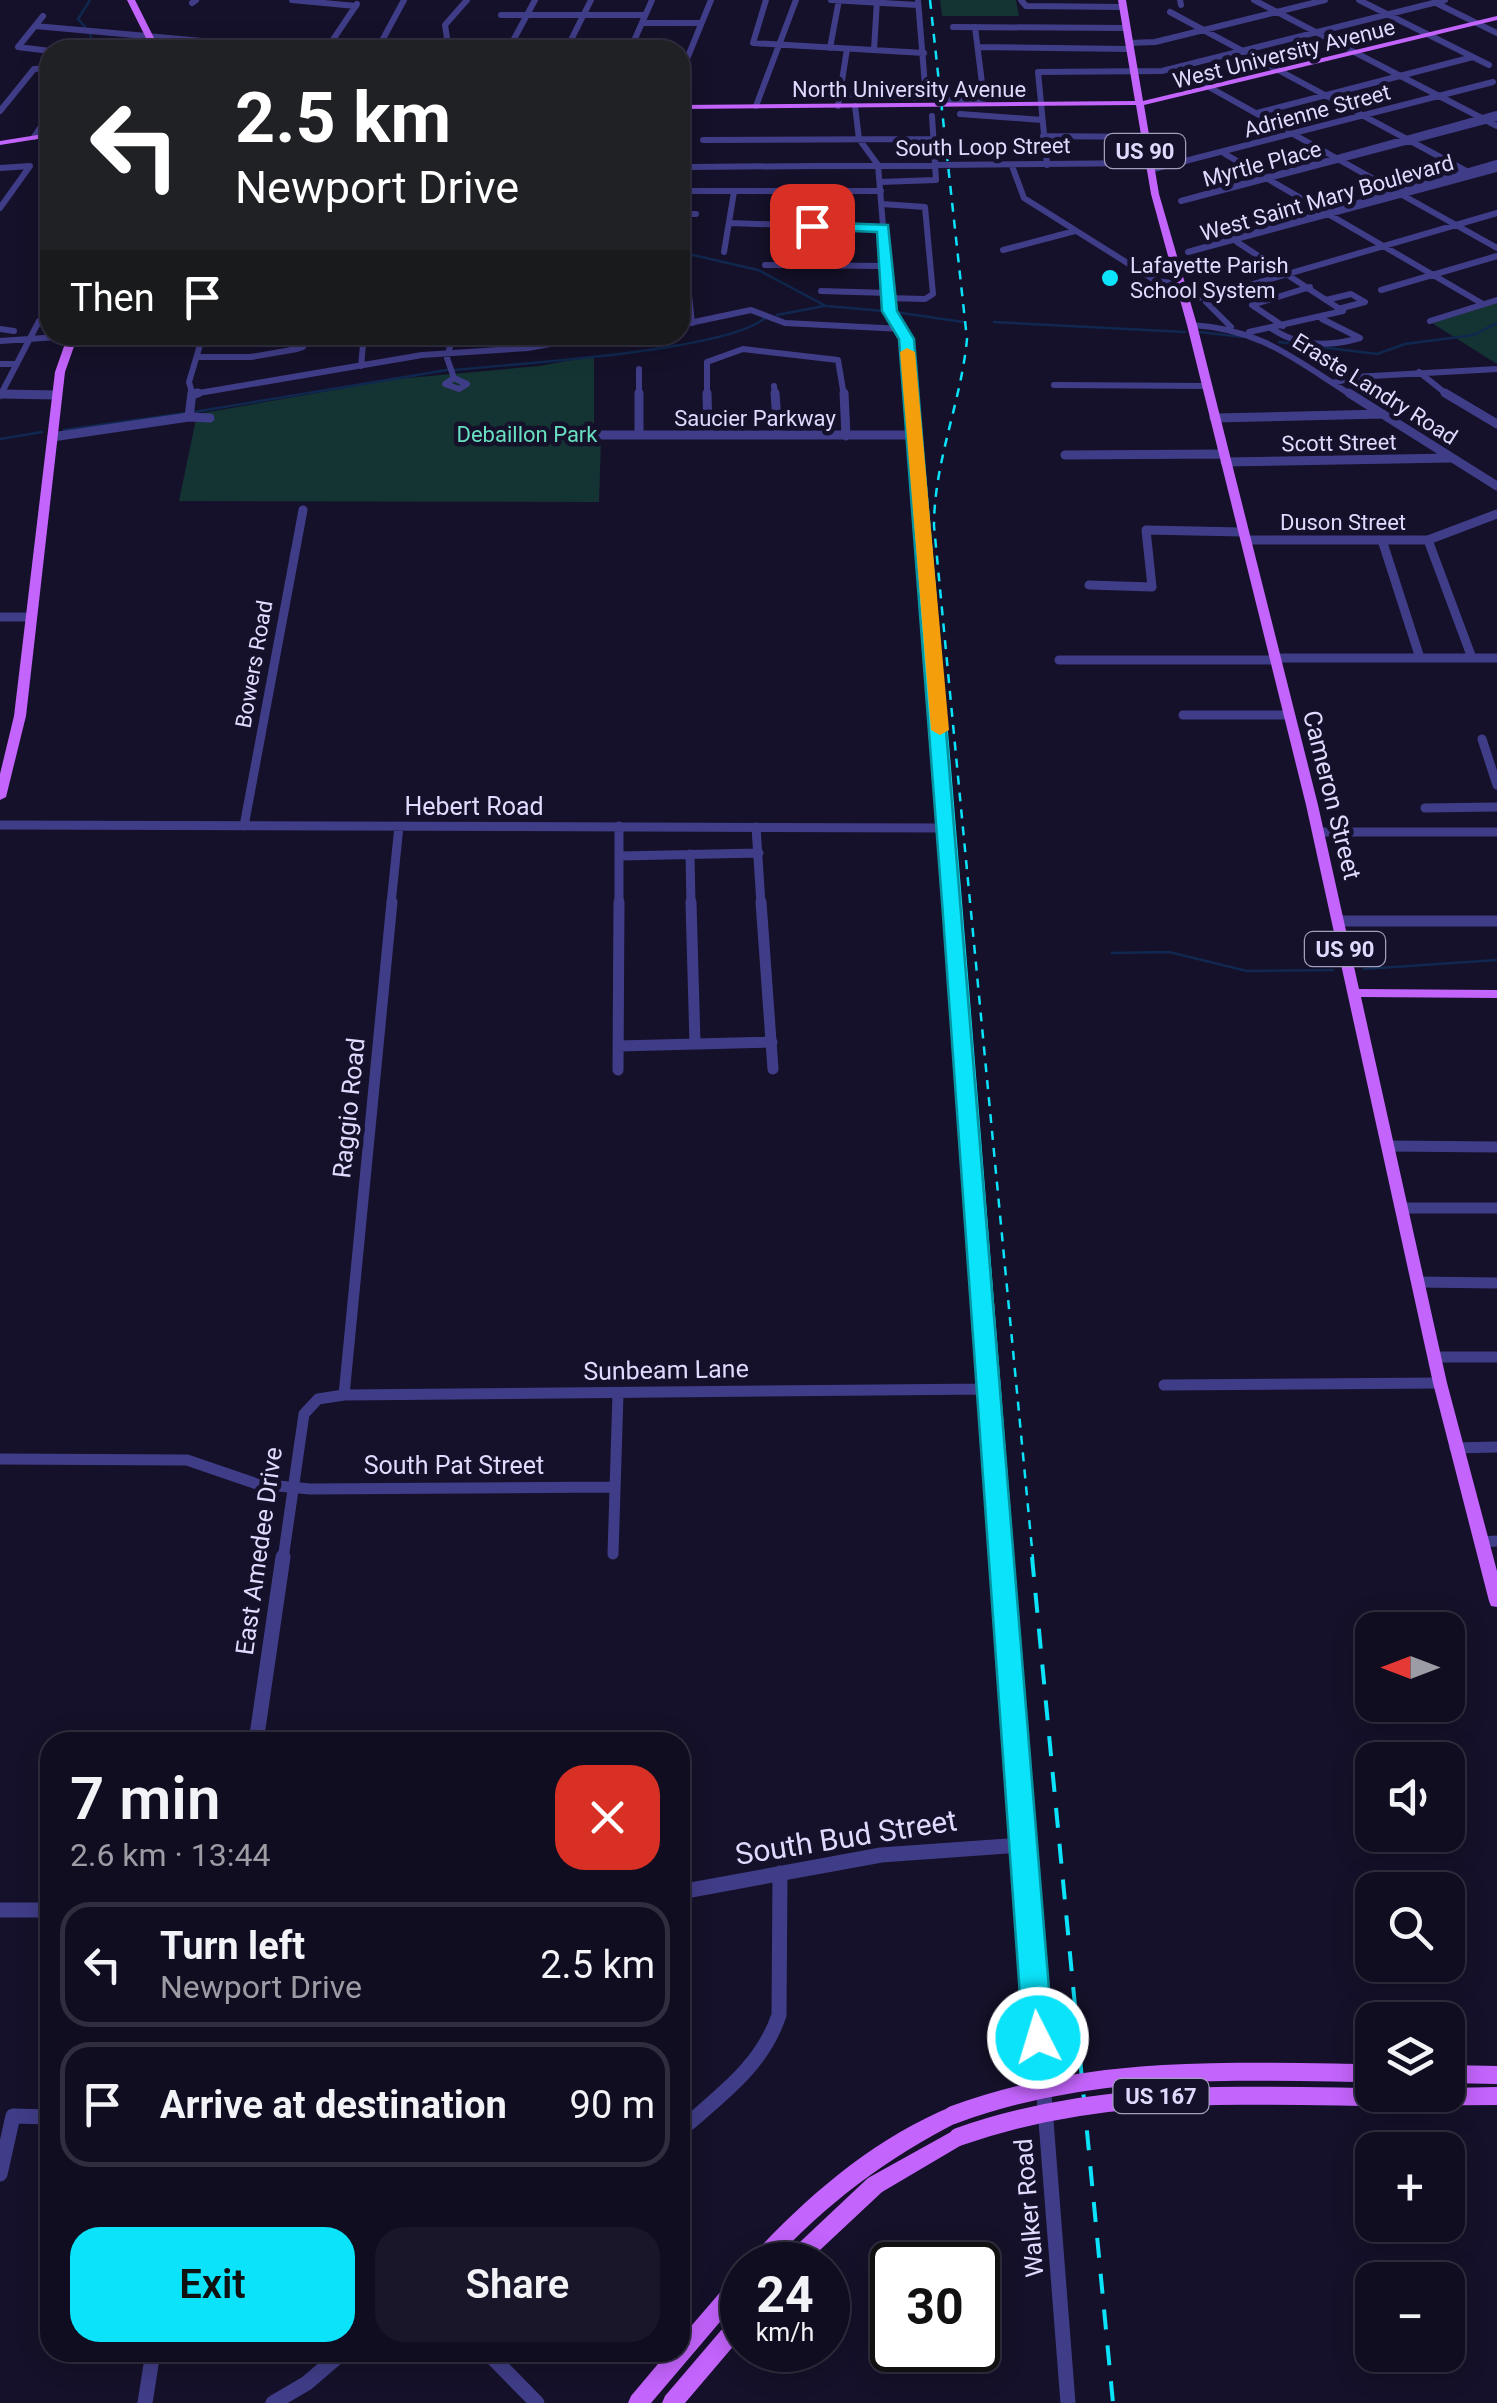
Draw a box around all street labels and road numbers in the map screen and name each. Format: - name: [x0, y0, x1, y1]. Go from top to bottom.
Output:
- street label: West University Avenue: [1170, 14, 1398, 94]
- street label: North University Avenue: [792, 77, 1026, 102]
- street label: Adrienne Street: [1241, 79, 1393, 143]
- street label: South Loop Street: [895, 133, 1071, 161]
- road number: US 90: [1105, 134, 1185, 168]
- street label: Myrtle Place: [1200, 136, 1324, 192]
- street label: West Saint Mary Boulevard: [1198, 150, 1456, 246]
- street label: Eraste Landry Road: [1288, 328, 1462, 450]
- street label: Saucier Parkway: [674, 406, 836, 431]
- street label: Scott Street: [1281, 429, 1397, 457]
- street label: Duson Street: [1280, 510, 1406, 535]
- street label: Bowers Road: [230, 598, 278, 730]
- street label: Cameron Street: [1297, 707, 1367, 883]
- street label: Hebert Road: [404, 792, 544, 821]
- road number: US 90: [1305, 932, 1385, 966]
- street label: Raggio Road: [327, 1036, 371, 1180]
- street label: Sunbeam Lane: [583, 1354, 749, 1386]
- street label: East Amedee Drive: [230, 1445, 288, 1657]
- street label: South Pat Street: [364, 1451, 544, 1480]
- street label: South Bud Street: [733, 1802, 959, 1872]
- road number: US 167: [1114, 2079, 1208, 2113]
- street label: Walker Road: [1008, 2137, 1050, 2279]

